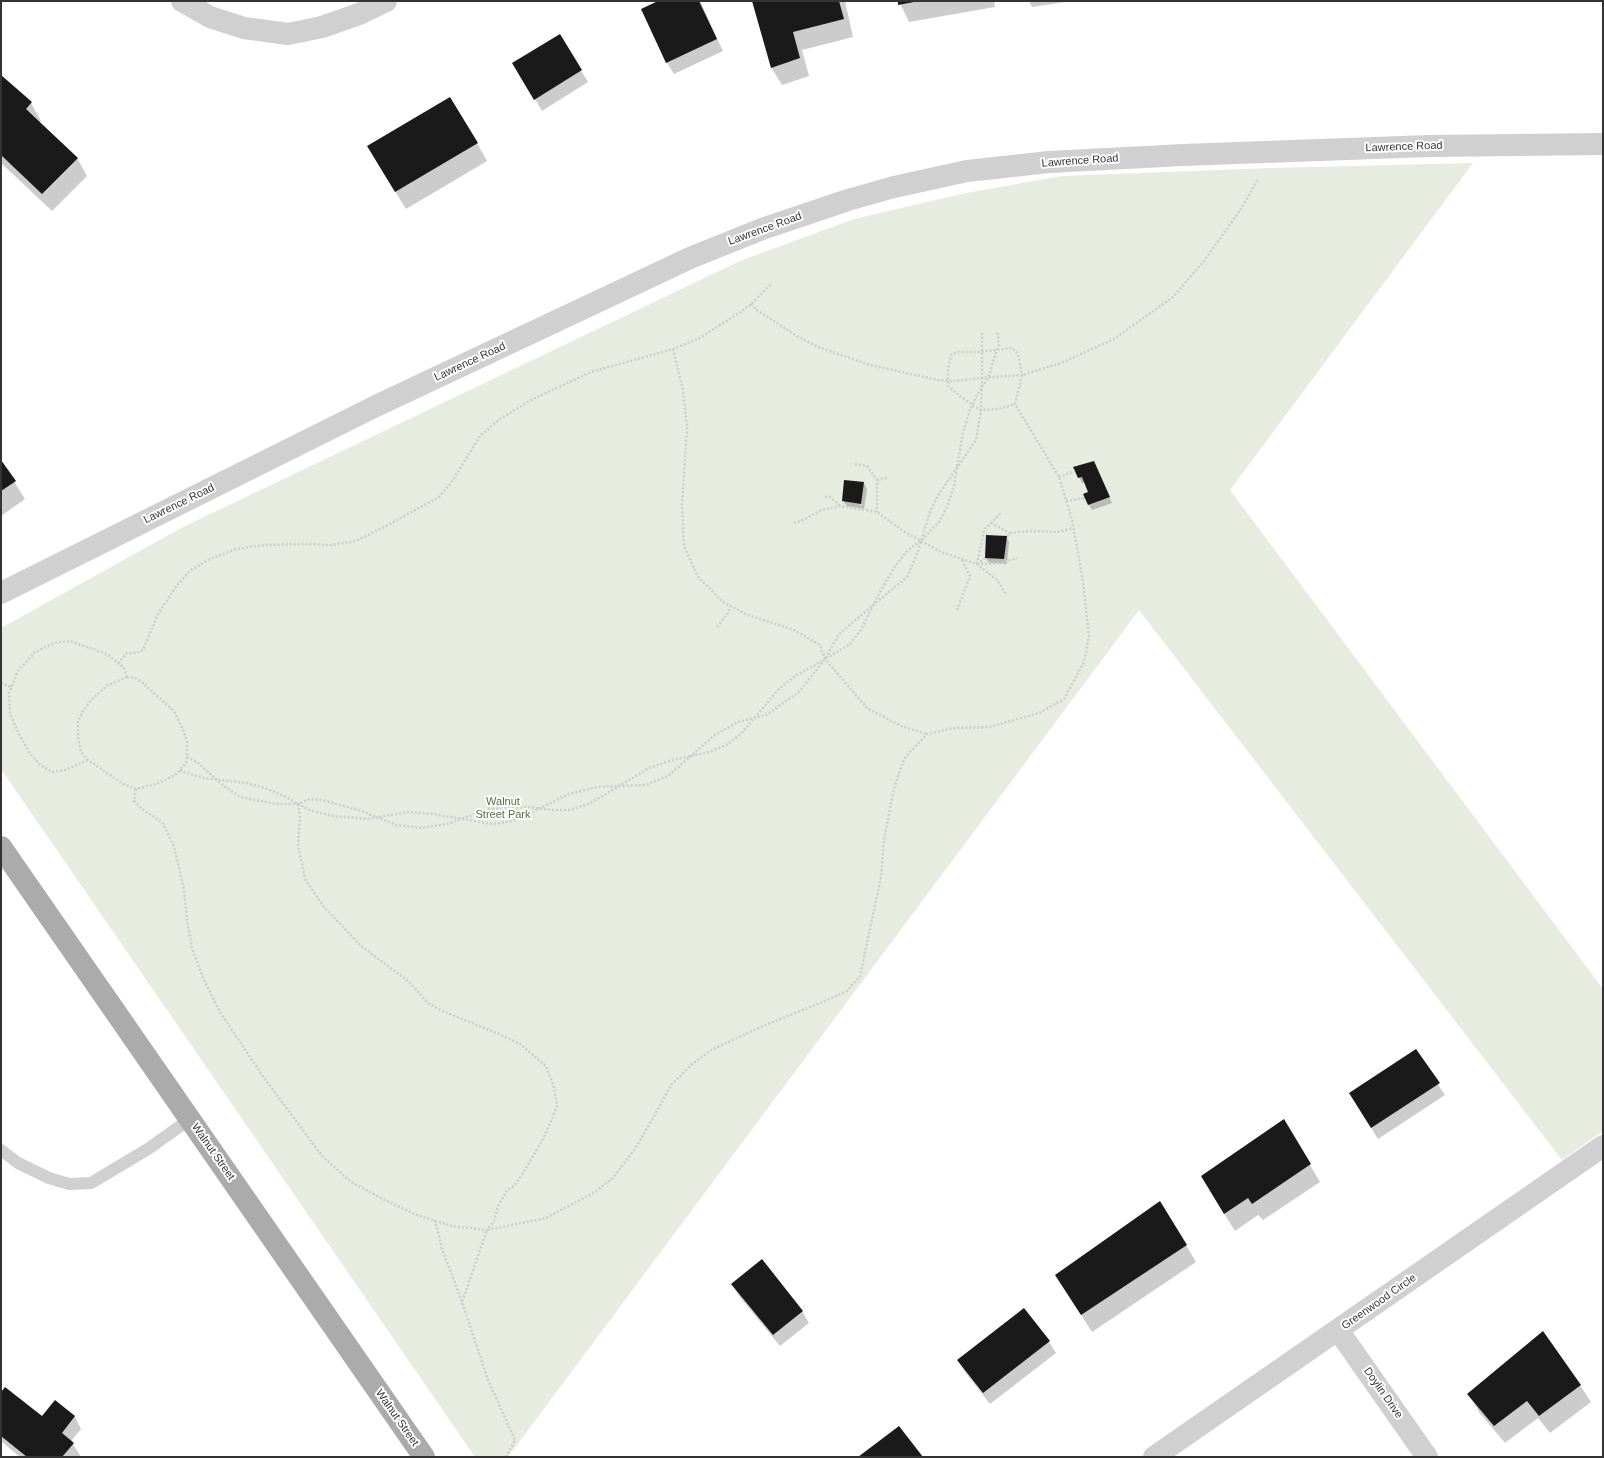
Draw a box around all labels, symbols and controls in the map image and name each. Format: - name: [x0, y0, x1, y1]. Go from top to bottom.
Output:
- street label: Lawrence Road: [1365, 139, 1443, 155]
- street label: Lawrence Road: [1041, 152, 1119, 170]
- street label: Lawrence Road: [727, 210, 803, 248]
- street label: Lawrence Road: [432, 340, 508, 384]
- street label: Lawrence Road: [141, 481, 217, 527]
- park label: Walnut Street Park: [475, 795, 531, 821]
- street label: Walnut Street: [189, 1121, 237, 1183]
- street label: Greenwood Circle: [1339, 1271, 1419, 1333]
- street label: Doylin Drive: [1361, 1365, 1405, 1421]
- street label: Walnut Street: [373, 1387, 421, 1449]

